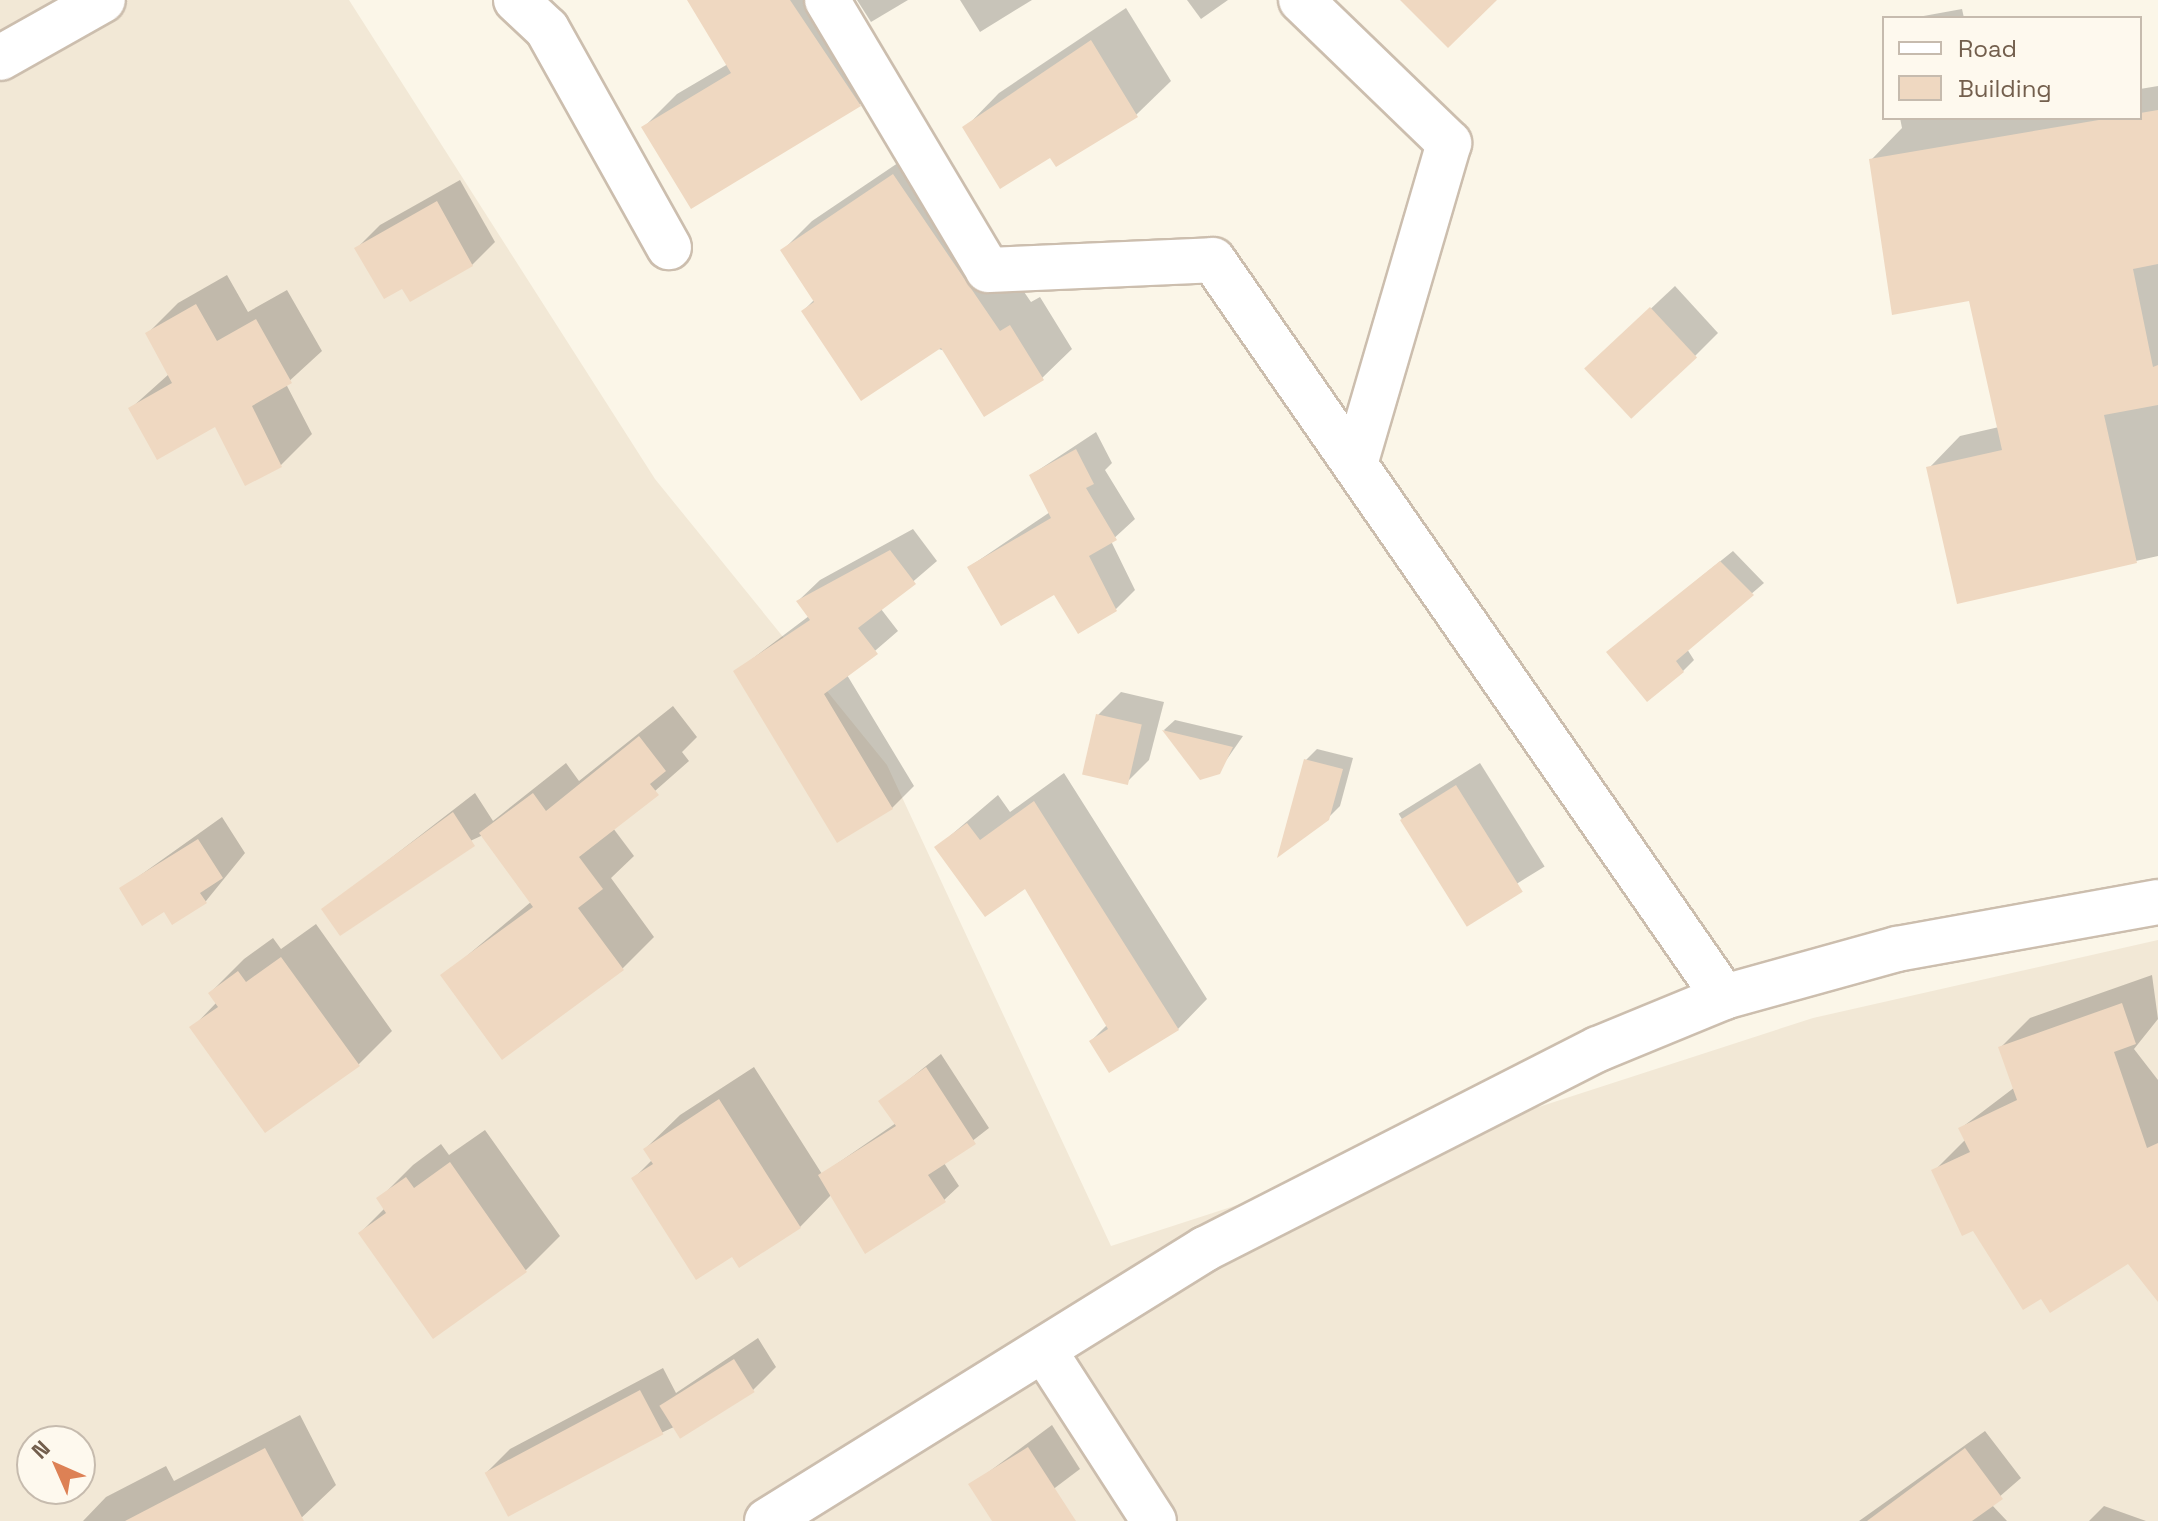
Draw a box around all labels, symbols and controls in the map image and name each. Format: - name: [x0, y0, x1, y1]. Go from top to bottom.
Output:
- legend: [1882, 16, 2142, 120]
- text: Road: [1958, 33, 2017, 64]
- text: Building: [1958, 73, 2052, 104]
- north arrow: [16, 1425, 96, 1505]
- text: N: [25, 1434, 56, 1465]

